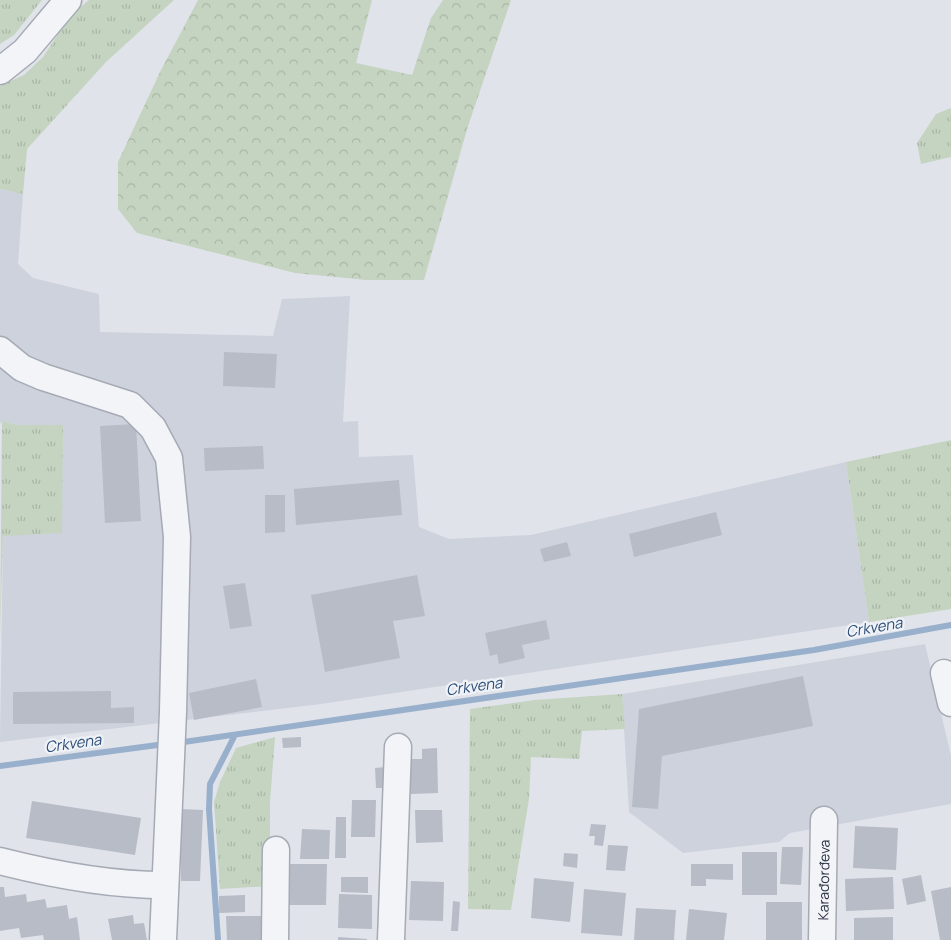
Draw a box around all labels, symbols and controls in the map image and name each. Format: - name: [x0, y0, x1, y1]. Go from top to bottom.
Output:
- water label: Crkvena: [844, 612, 904, 642]
- water label: Crkvena: [444, 672, 504, 700]
- water label: Crkvena: [43, 729, 103, 757]
- street label: Karađorđeva: [813, 839, 833, 921]

